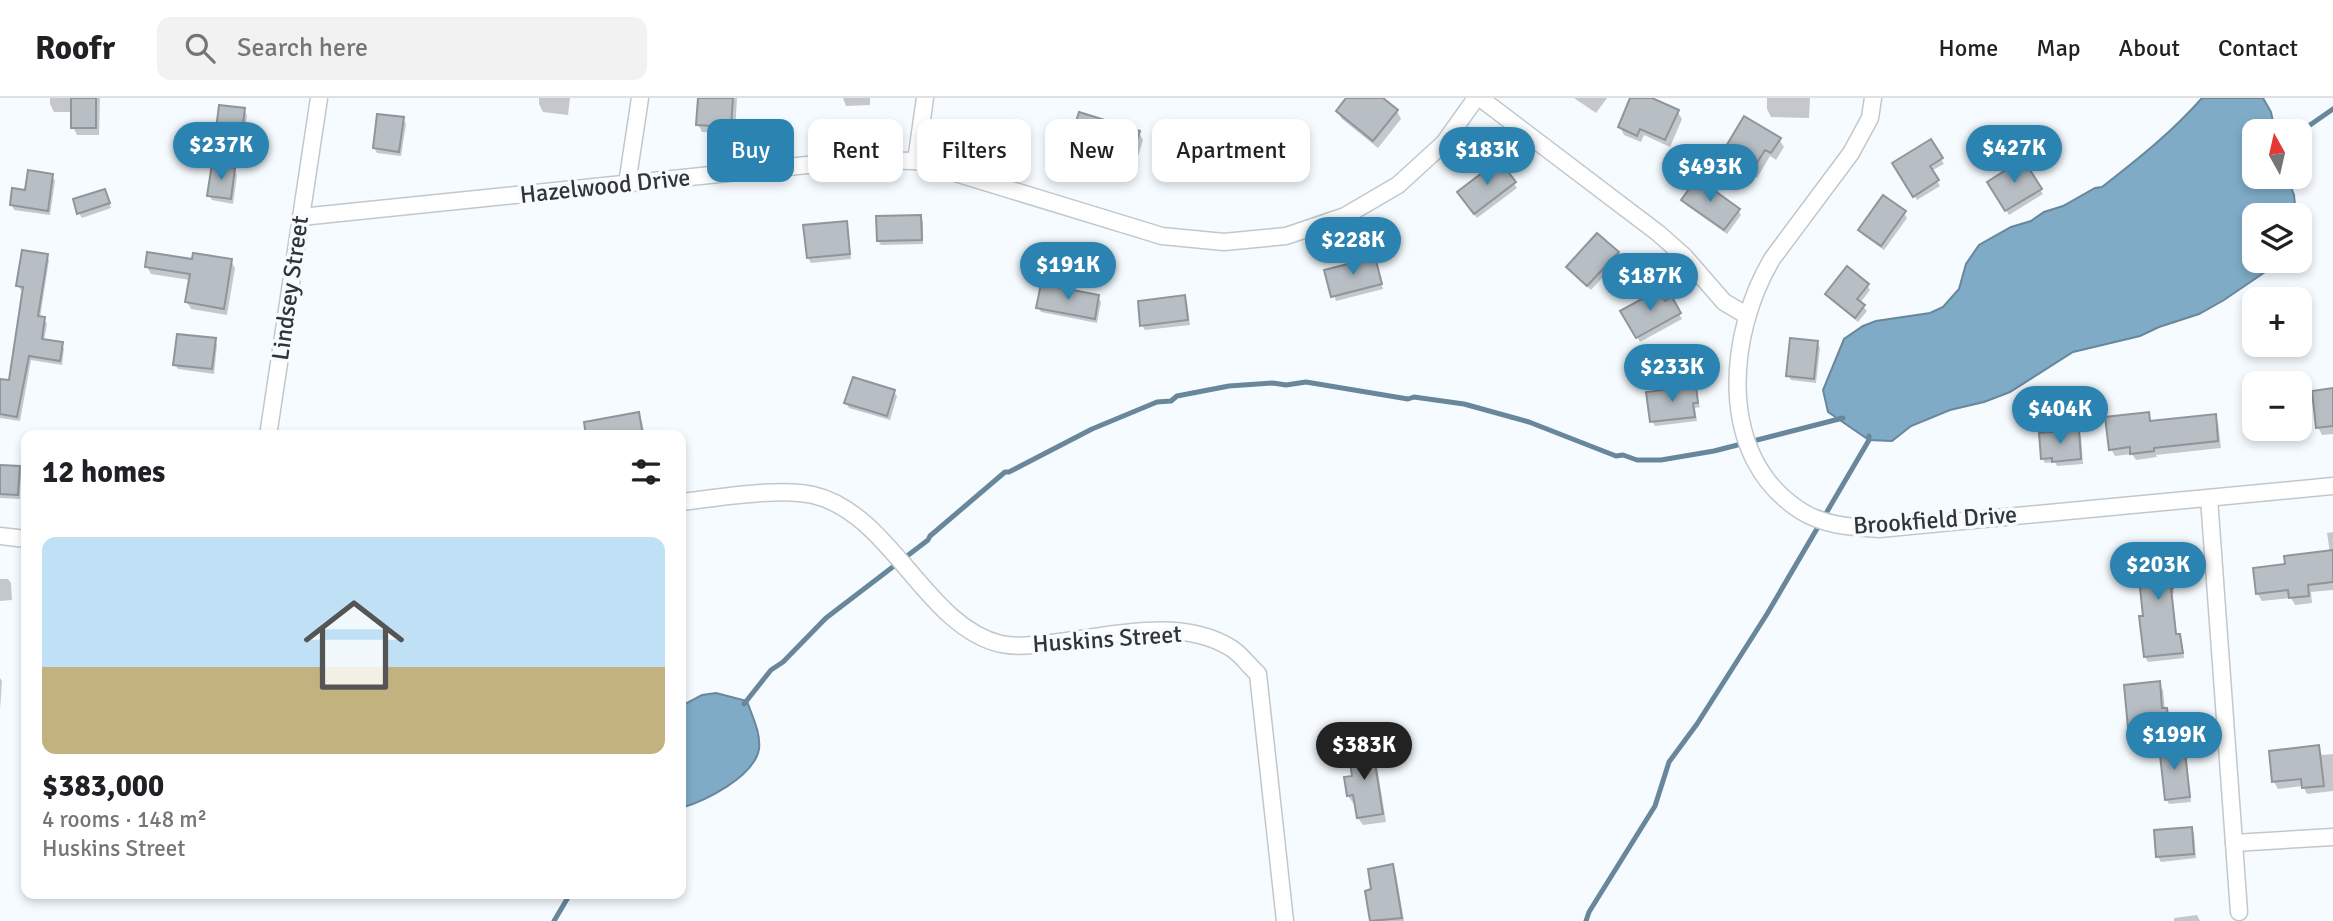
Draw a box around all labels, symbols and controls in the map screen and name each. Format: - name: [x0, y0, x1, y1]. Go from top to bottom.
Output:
- search box: [157, 17, 647, 80]
- text: Roofr: [35, 28, 115, 69]
- icon: search: [181, 29, 219, 67]
- text: Search here: [237, 32, 368, 64]
- text: Home: [1938, 33, 1998, 63]
- text: Map: [2036, 33, 2081, 63]
- text: About: [2119, 33, 2180, 63]
- text: Contact: [2218, 33, 2298, 63]
- chip: Buy: [707, 119, 794, 182]
- chip: Rent: [808, 119, 903, 182]
- chip: Filters: [917, 119, 1031, 182]
- chip: New: [1045, 119, 1138, 182]
- chip: Apartment: [1152, 119, 1310, 182]
- north arrow: [2242, 119, 2312, 189]
- map controls: [2242, 119, 2312, 441]
- pin: $237K: [172, 122, 270, 182]
- pin: $427K: [1965, 126, 2063, 185]
- pin: $183K: [1438, 127, 1536, 187]
- text: $237K: [189, 130, 253, 159]
- text: $427K: [1982, 133, 2046, 162]
- text: $183K: [1455, 135, 1519, 164]
- pin: $493K: [1661, 144, 1759, 204]
- text: $493K: [1678, 152, 1742, 181]
- street label: Hazelwood Drive: [518, 162, 692, 210]
- button: layers: [2242, 203, 2312, 273]
- street label: Lindsey Street: [265, 214, 315, 362]
- pin: $228K: [1304, 218, 1402, 277]
- text: $228K: [1321, 225, 1385, 254]
- pin: $191K: [1019, 242, 1117, 302]
- text: $191K: [1036, 250, 1100, 279]
- pin: $187K: [1601, 254, 1699, 313]
- text: $187K: [1618, 261, 1682, 290]
- button: +: [2242, 287, 2312, 357]
- pin: $233K: [1623, 344, 1721, 404]
- text: $233K: [1640, 352, 1704, 381]
- button: −: [2242, 371, 2312, 441]
- pin: $404K: [2011, 386, 2109, 446]
- text: $404K: [2028, 394, 2092, 423]
- icon: filters: [627, 453, 665, 491]
- text: 12 homes: [42, 454, 165, 491]
- street label: Brookfield Drive: [1852, 499, 2018, 541]
- pin: $203K: [2109, 542, 2207, 602]
- text: $203K: [2126, 550, 2190, 579]
- icon: home: [291, 582, 417, 708]
- street label: Huskins Street: [1031, 619, 1183, 659]
- pin: $199K: [2125, 712, 2223, 772]
- text: $199K: [2142, 720, 2206, 749]
- pin: $383K: [1315, 722, 1413, 782]
- text: $383K: [1332, 730, 1396, 759]
- text: $383,000: [42, 768, 164, 805]
- text: 4 rooms · 148 m²: [42, 805, 207, 834]
- text: Huskins Street: [42, 834, 185, 863]

